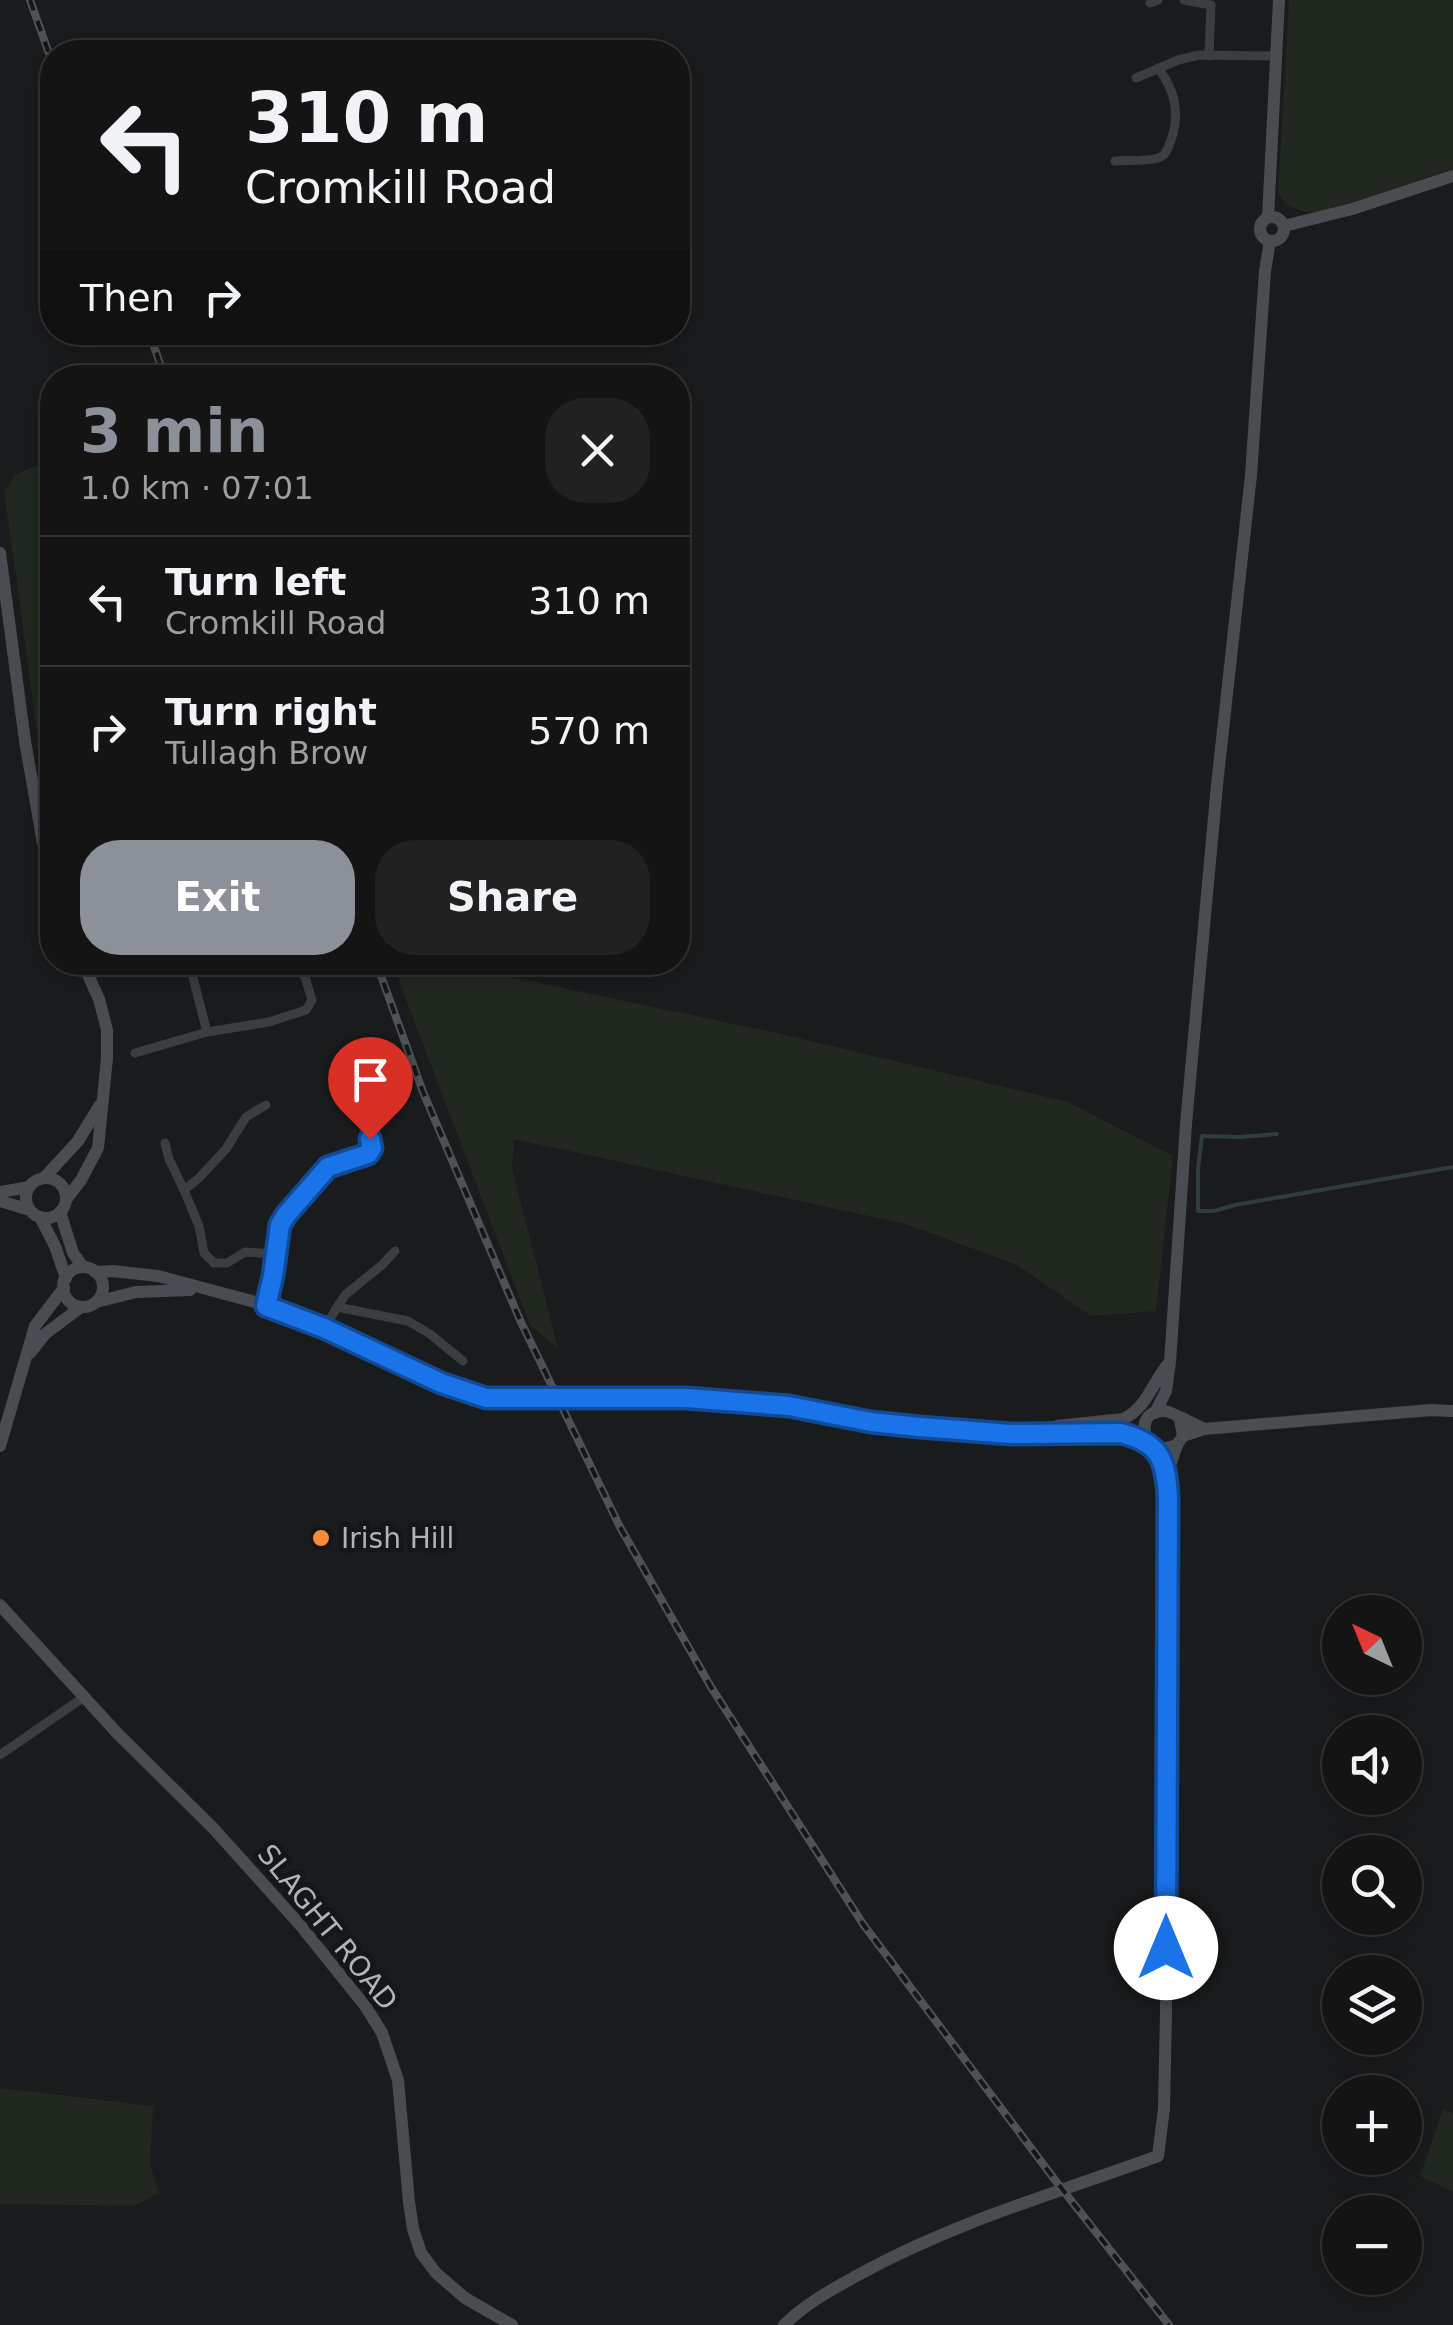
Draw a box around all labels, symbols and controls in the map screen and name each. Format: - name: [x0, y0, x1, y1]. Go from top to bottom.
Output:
- text: 310 m: [245, 77, 488, 159]
- icon: left: [80, 80, 210, 210]
- text: Cromkill Road: [245, 161, 556, 214]
- icon: right: [195, 270, 250, 325]
- text: Then: [80, 276, 175, 320]
- text: 3 min: [80, 396, 268, 466]
- button: close: [545, 398, 650, 503]
- text: 1.0 km · 07:01: [80, 469, 314, 507]
- text: Turn left: [165, 560, 346, 604]
- icon: left: [80, 574, 135, 629]
- text: 310 m: [528, 579, 650, 623]
- text: Cromkill Road: [165, 604, 386, 642]
- text: Turn right: [165, 690, 377, 734]
- icon: right: [80, 704, 135, 759]
- text: 570 m: [528, 709, 650, 753]
- text: Tullagh Brow: [165, 734, 368, 772]
- button: Exit: [80, 840, 355, 955]
- button: Share: [375, 840, 650, 955]
- pin: [328, 1037, 413, 1140]
- icon: arrive: [343, 1052, 398, 1107]
- place label: Irish Hill: [341, 1522, 454, 1555]
- marker: Irish Hill: [310, 1527, 332, 1549]
- north arrow: [1322, 1595, 1422, 1695]
- map controls: [1322, 1595, 1422, 2295]
- button: sound: [1322, 1715, 1422, 1815]
- button: search: [1322, 1835, 1422, 1935]
- street label: SLAGHT ROAD: [251, 1838, 404, 2017]
- position arrow: [1114, 1896, 1218, 2000]
- button: layers: [1322, 1955, 1422, 2055]
- button: +: [1322, 2075, 1422, 2175]
- button: −: [1322, 2195, 1422, 2295]

